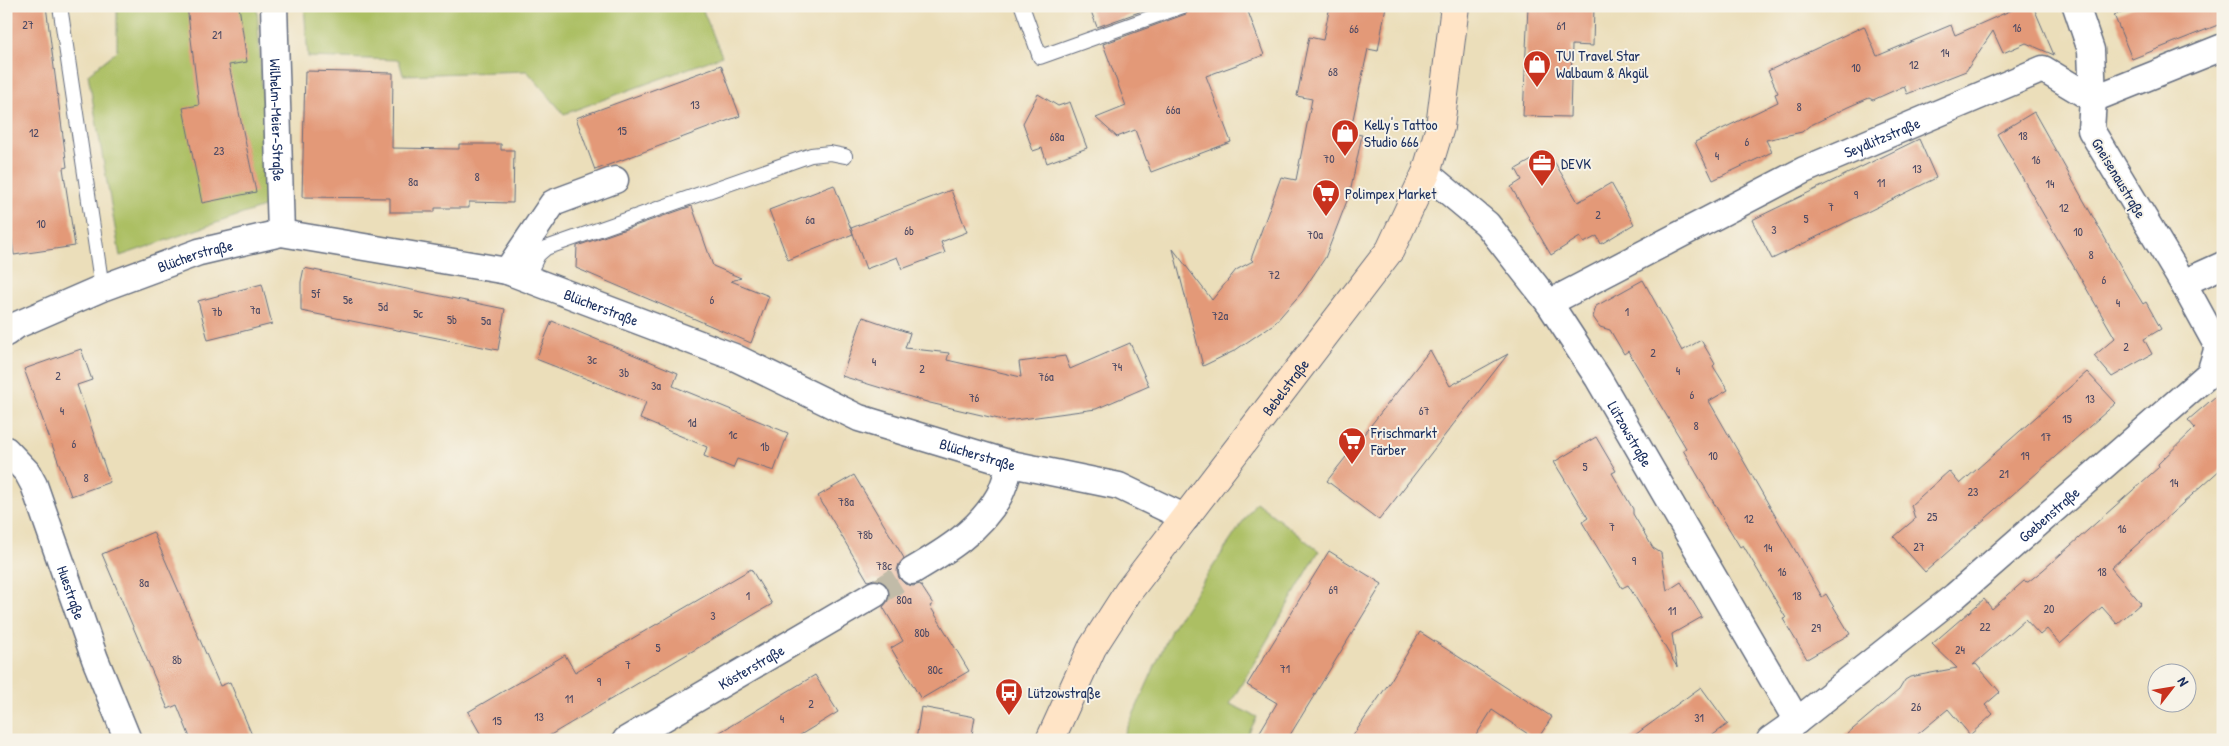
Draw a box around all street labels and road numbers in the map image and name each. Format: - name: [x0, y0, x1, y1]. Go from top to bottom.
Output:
- street label: Wilhelm-Meier-Straße: [265, 58, 290, 182]
- street label: Seydlitzstraße: [1841, 112, 1923, 163]
- street label: Gneisenaustraße: [2087, 134, 2151, 222]
- street label: Blücherstraße: [154, 234, 235, 277]
- street label: Blücherstraße: [561, 283, 642, 330]
- street label: Bebelstraße: [1257, 354, 1314, 420]
- street label: Lützowstraße: [1603, 397, 1658, 471]
- street label: Blücherstraße: [937, 433, 1017, 475]
- street label: Goebenstraße: [2014, 482, 2084, 547]
- street label: Huestraße: [53, 563, 91, 622]
- street label: Kösterstraße: [714, 639, 788, 694]

